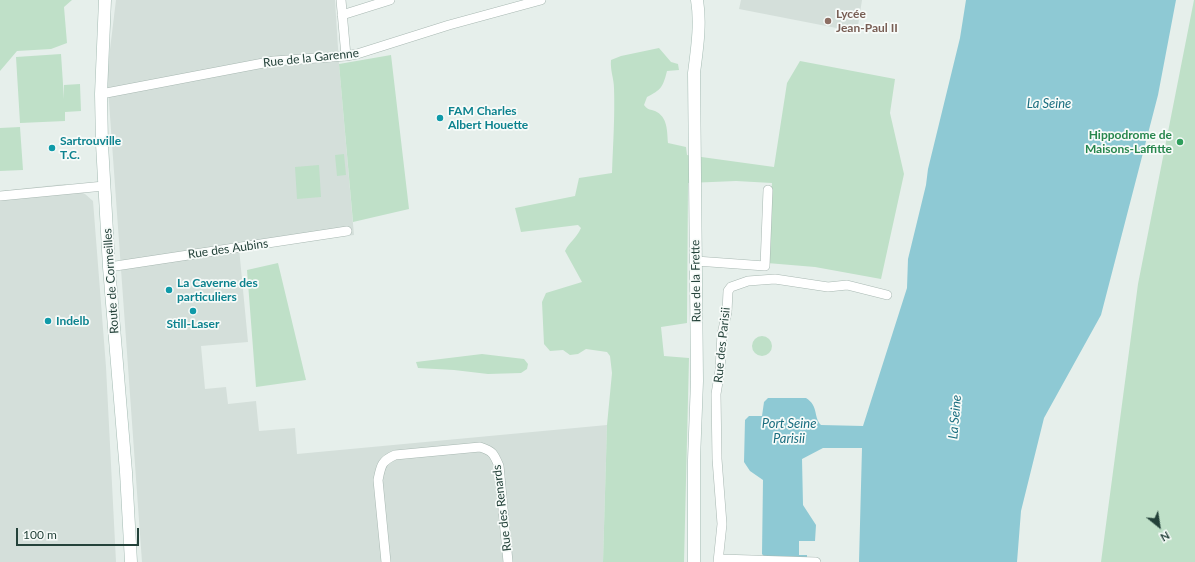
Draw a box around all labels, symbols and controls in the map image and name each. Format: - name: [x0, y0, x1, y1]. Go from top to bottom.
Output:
- place label: Lycée Jean-Paul II: [836, 7, 898, 35]
- marker: Lycée Jean-Paul II: [823, 16, 833, 26]
- street label: Rue de la Garenne: [262, 46, 360, 70]
- water label: La Seine: [1027, 96, 1071, 112]
- place label: FAM Charles Albert Houette: [448, 104, 528, 132]
- marker: FAM Charles Albert Houette: [435, 113, 445, 123]
- place label: Hippodrome de Maisons-Laffitte: [1085, 128, 1172, 156]
- place label: Sartrouville T.C.: [60, 134, 121, 162]
- marker: Hippodrome de Maisons-Laffitte: [1175, 137, 1185, 147]
- marker: Sartrouville T.C.: [47, 143, 57, 153]
- street label: Route de Cormeilles: [100, 228, 122, 334]
- street label: Rue des Aubins: [187, 236, 269, 262]
- street label: Rue de la Frette: [688, 240, 704, 322]
- place label: La Caverne des particuliers: [177, 276, 258, 304]
- marker: La Caverne des particuliers: [164, 285, 174, 295]
- marker: Still-Laser: [188, 306, 198, 316]
- street label: Rue des Parisii: [711, 307, 733, 383]
- place label: Indelb: [56, 314, 89, 328]
- marker: Indelb: [43, 316, 53, 326]
- place label: Still-Laser: [167, 317, 219, 331]
- water label: La Seine: [945, 394, 965, 440]
- water label: Port Seine Parisii: [762, 416, 816, 447]
- street label: Rue des Renards: [490, 464, 514, 552]
- north arrow: [1139, 506, 1179, 546]
- scale bar: [18, 520, 141, 546]
- text: 100 m: [23, 527, 57, 542]
- text: N: [1158, 529, 1172, 545]

